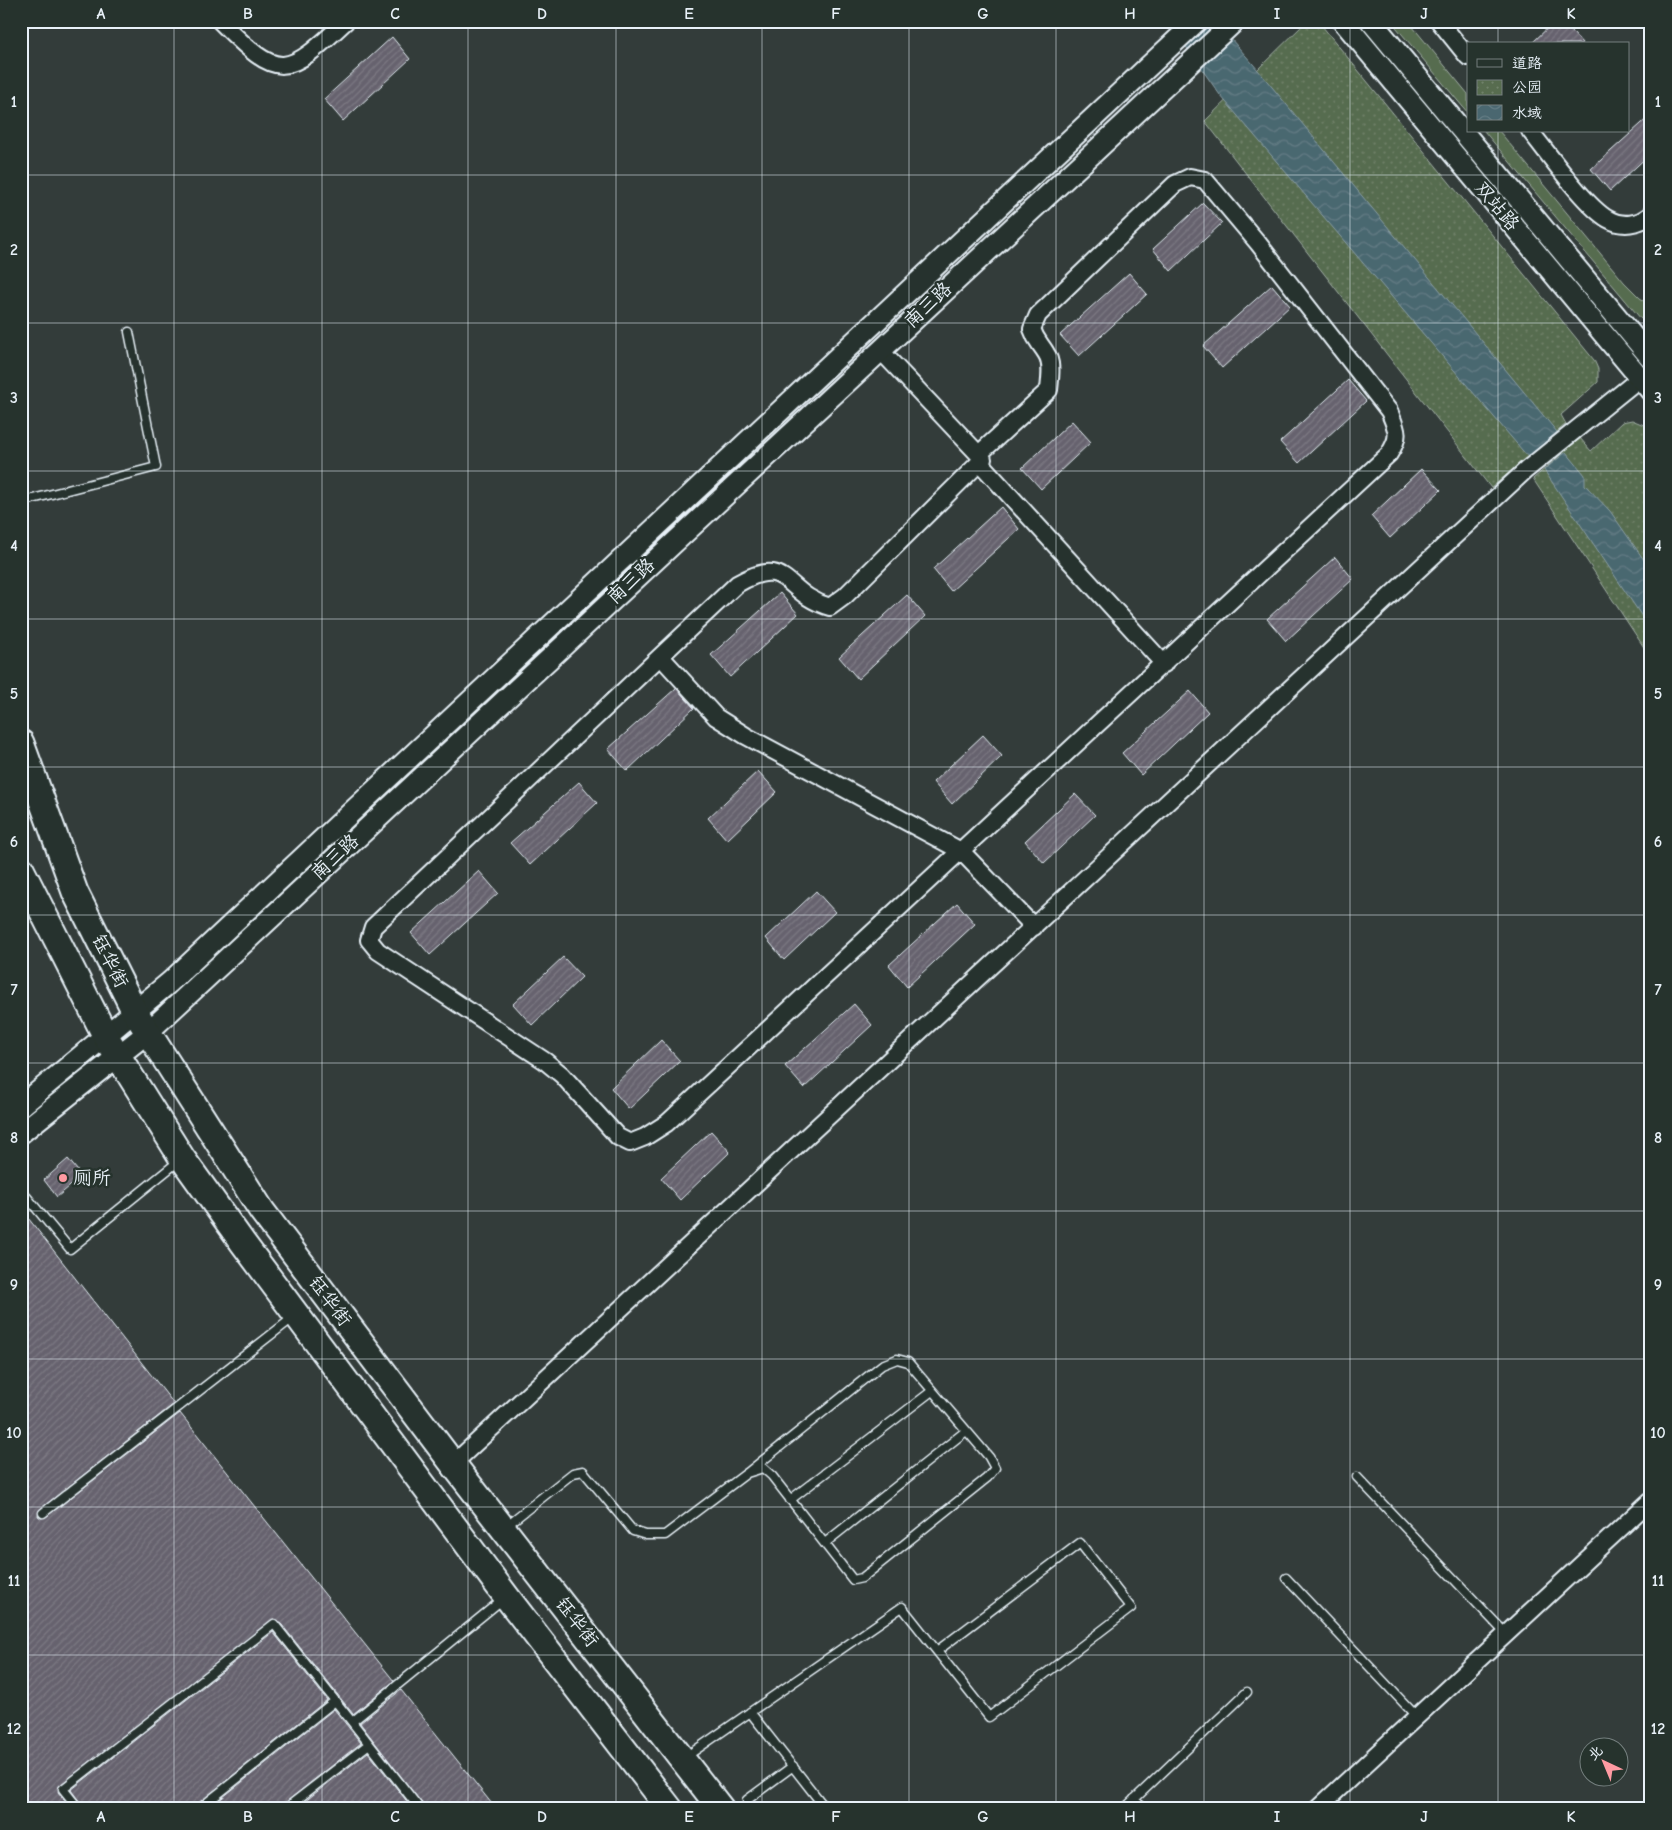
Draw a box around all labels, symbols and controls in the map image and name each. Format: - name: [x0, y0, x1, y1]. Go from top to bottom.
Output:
- text: A: [97, 5, 106, 23]
- text: B: [243, 5, 253, 23]
- text: C: [390, 5, 400, 23]
- text: D: [537, 5, 547, 23]
- text: E: [684, 5, 694, 23]
- text: F: [831, 5, 841, 23]
- text: G: [977, 5, 989, 23]
- text: H: [1124, 5, 1136, 23]
- text: I: [1274, 5, 1280, 23]
- text: J: [1420, 5, 1428, 23]
- text: K: [1566, 5, 1576, 23]
- legend: [1467, 42, 1630, 132]
- text: 道路: [1512, 54, 1542, 72]
- text: 公园: [1512, 78, 1542, 96]
- text: 1: [11, 93, 17, 111]
- text: 1: [1655, 93, 1661, 111]
- text: 水域: [1512, 104, 1542, 122]
- street label: 双站路: [1470, 177, 1524, 235]
- text: 2: [10, 241, 18, 259]
- text: 2: [1654, 241, 1662, 259]
- street label: 南三路: [900, 278, 956, 332]
- text: 3: [10, 389, 18, 407]
- text: 3: [1654, 389, 1662, 407]
- text: 4: [10, 537, 18, 555]
- text: 4: [1654, 537, 1662, 555]
- street label: 南三路: [603, 554, 659, 608]
- text: 5: [10, 685, 18, 703]
- text: 5: [1654, 685, 1662, 703]
- street label: 南三路: [307, 830, 363, 884]
- text: 6: [10, 833, 18, 851]
- text: 6: [1654, 833, 1662, 851]
- street label: 钰华街: [87, 931, 133, 991]
- text: 7: [10, 981, 18, 999]
- text: 7: [1654, 981, 1662, 999]
- text: 8: [10, 1129, 18, 1147]
- text: 8: [1654, 1129, 1662, 1147]
- place label: 厕所: [73, 1167, 111, 1189]
- marker: 厕所: [57, 1172, 69, 1184]
- street label: 钰华街: [304, 1272, 356, 1330]
- text: 9: [10, 1276, 18, 1294]
- text: 9: [1654, 1276, 1662, 1294]
- text: 10: [6, 1424, 22, 1442]
- text: 10: [1650, 1424, 1666, 1442]
- text: 11: [8, 1572, 20, 1590]
- text: 11: [1652, 1572, 1664, 1590]
- street label: 钰华街: [551, 1593, 603, 1651]
- text: 12: [7, 1720, 21, 1738]
- text: 12: [1651, 1720, 1665, 1738]
- north arrow: [1580, 1738, 1630, 1788]
- text: 北: [1584, 1742, 1606, 1764]
- text: A: [97, 1808, 106, 1826]
- text: B: [243, 1808, 253, 1826]
- text: C: [390, 1808, 400, 1826]
- text: D: [537, 1808, 547, 1826]
- text: E: [684, 1808, 694, 1826]
- text: F: [831, 1808, 841, 1826]
- text: G: [977, 1808, 989, 1826]
- text: H: [1124, 1808, 1136, 1826]
- text: I: [1274, 1808, 1280, 1826]
- text: J: [1420, 1808, 1428, 1826]
- text: K: [1566, 1808, 1576, 1826]

